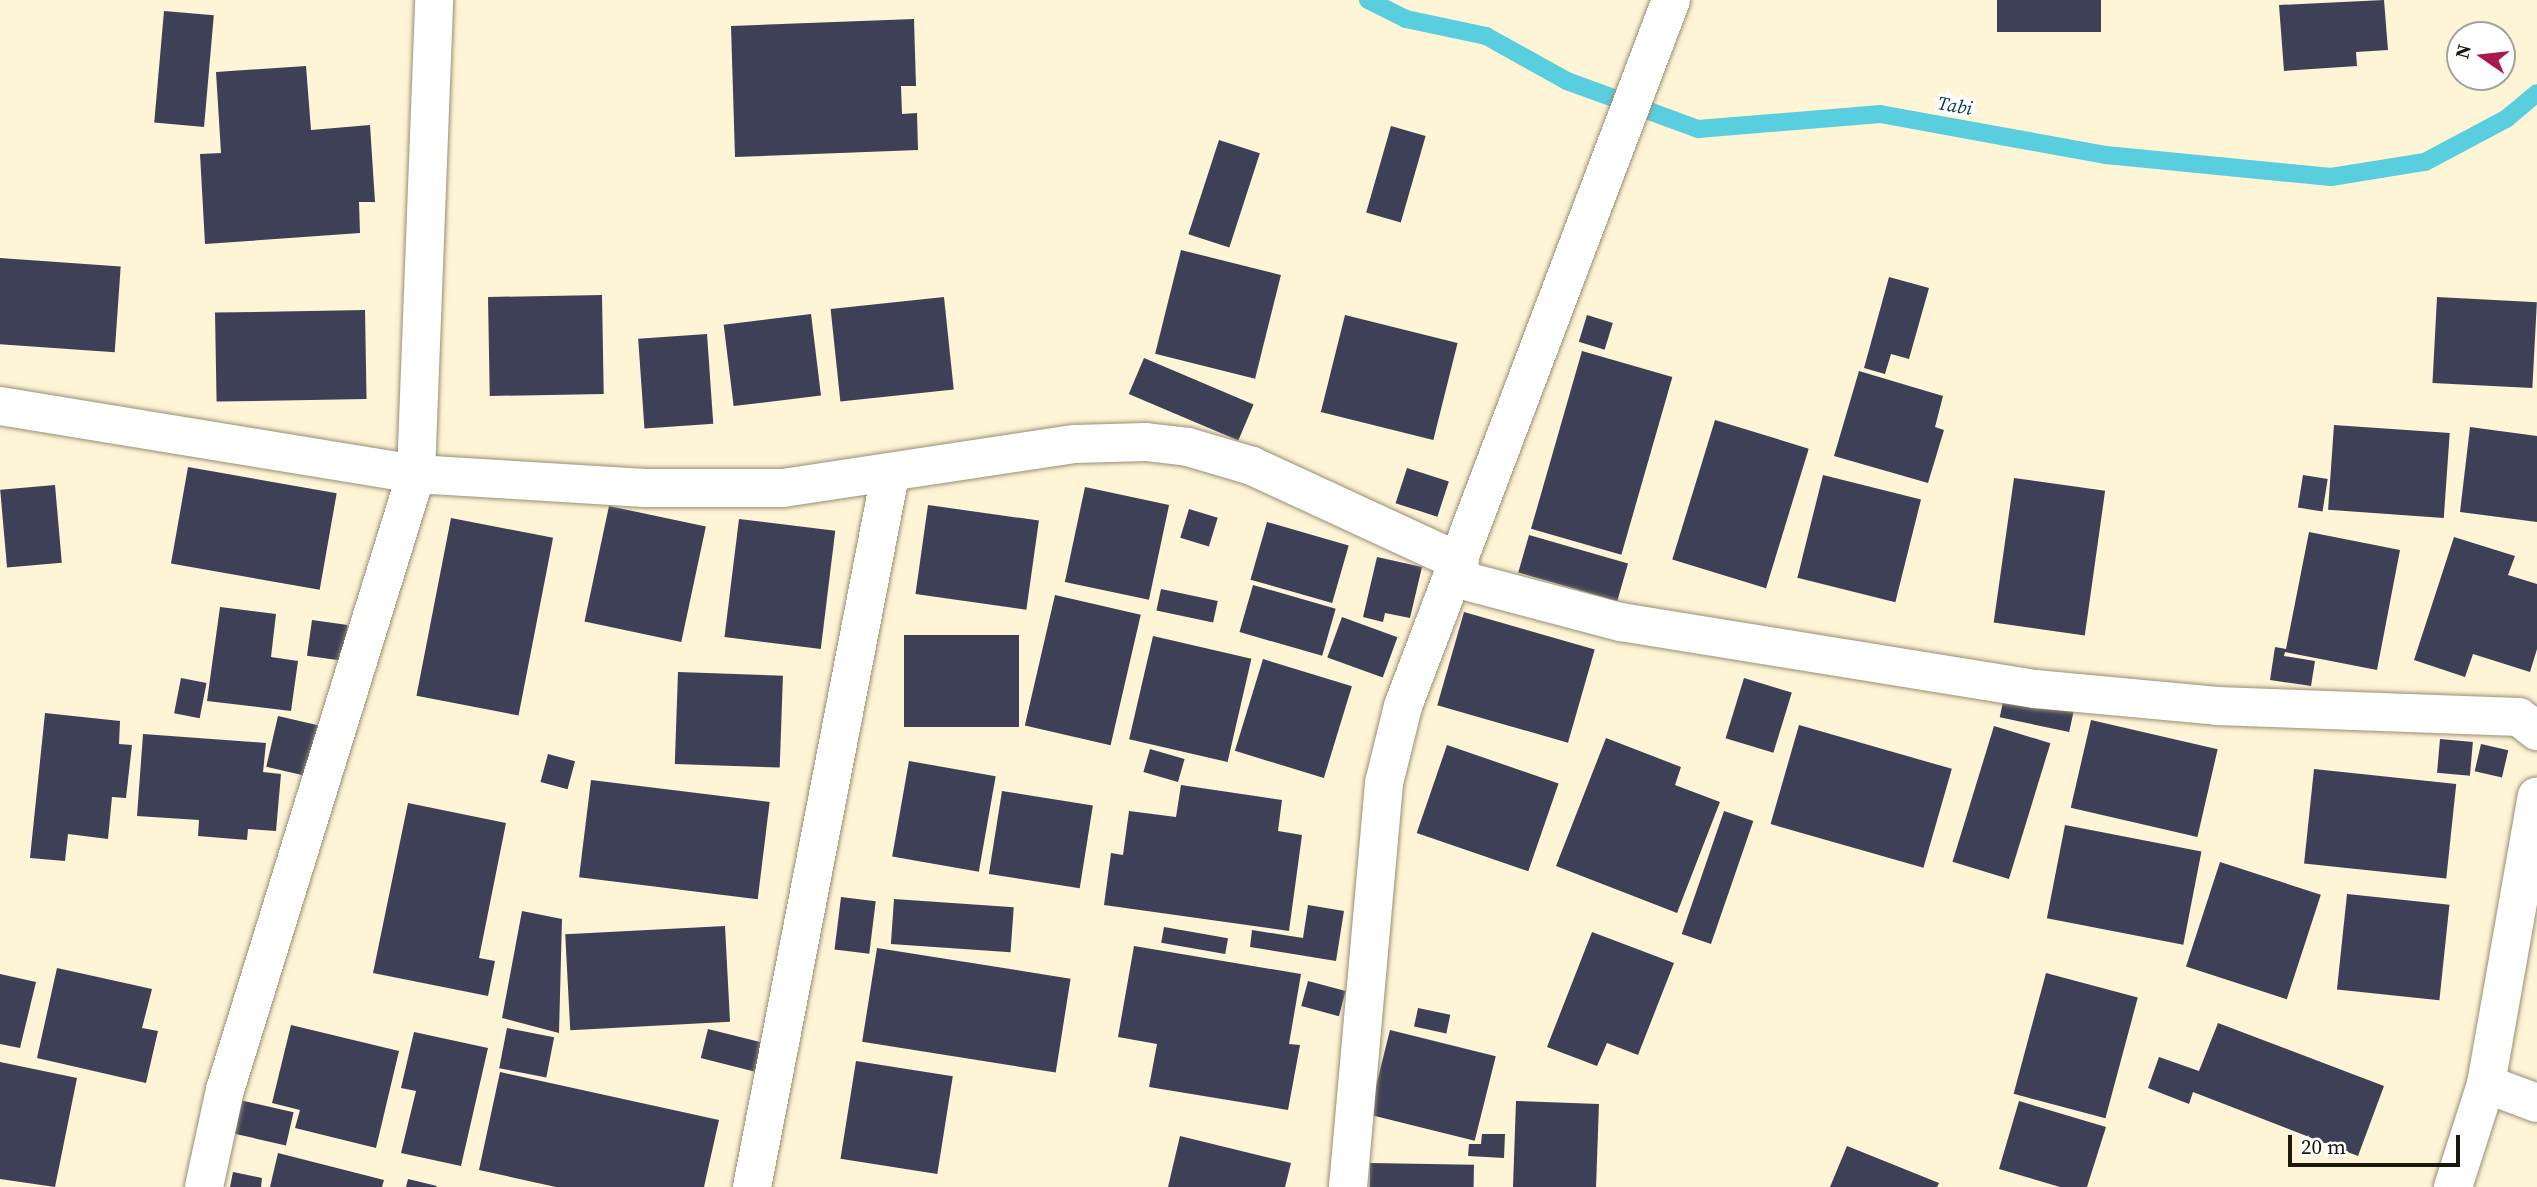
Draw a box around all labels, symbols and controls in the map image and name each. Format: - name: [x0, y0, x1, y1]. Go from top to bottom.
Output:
- north arrow: [2446, 21, 2516, 91]
- text: N: [2448, 42, 2477, 61]
- water label: Tabi: [1936, 92, 1974, 120]
- scale bar: [2292, 1120, 2464, 1164]
- text: 20 m: [2301, 1132, 2346, 1161]

